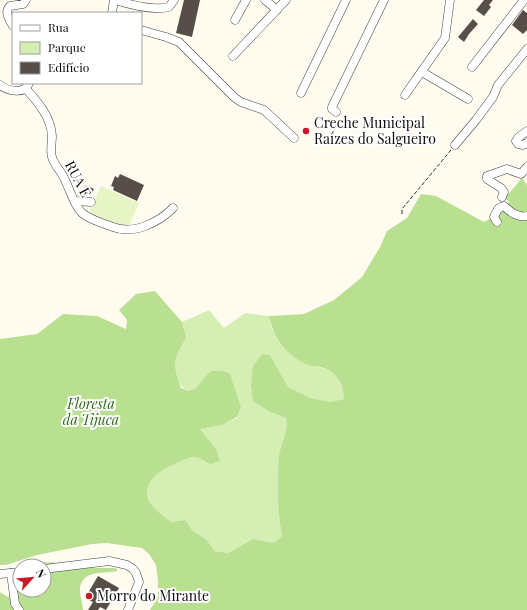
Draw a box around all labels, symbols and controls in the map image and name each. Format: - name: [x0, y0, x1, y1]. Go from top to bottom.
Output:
- legend: [12, 12, 142, 84]
- text: Rua: [48, 19, 69, 35]
- text: Parque: [48, 39, 86, 55]
- text: Edifício: [48, 59, 90, 75]
- place label: Creche Municipal Raízes do Salgueiro: [314, 113, 436, 148]
- marker: Creche Municipal Raízes do Salgueiro: [301, 126, 311, 136]
- street label: RUA E: [61, 157, 96, 200]
- park label: Floresta da Tijuca: [63, 394, 119, 429]
- north arrow: [12, 558, 52, 598]
- text: N: [33, 566, 50, 580]
- place label: Morro do Mirante: [97, 586, 209, 605]
- marker: Morro do Mirante: [84, 591, 94, 601]

